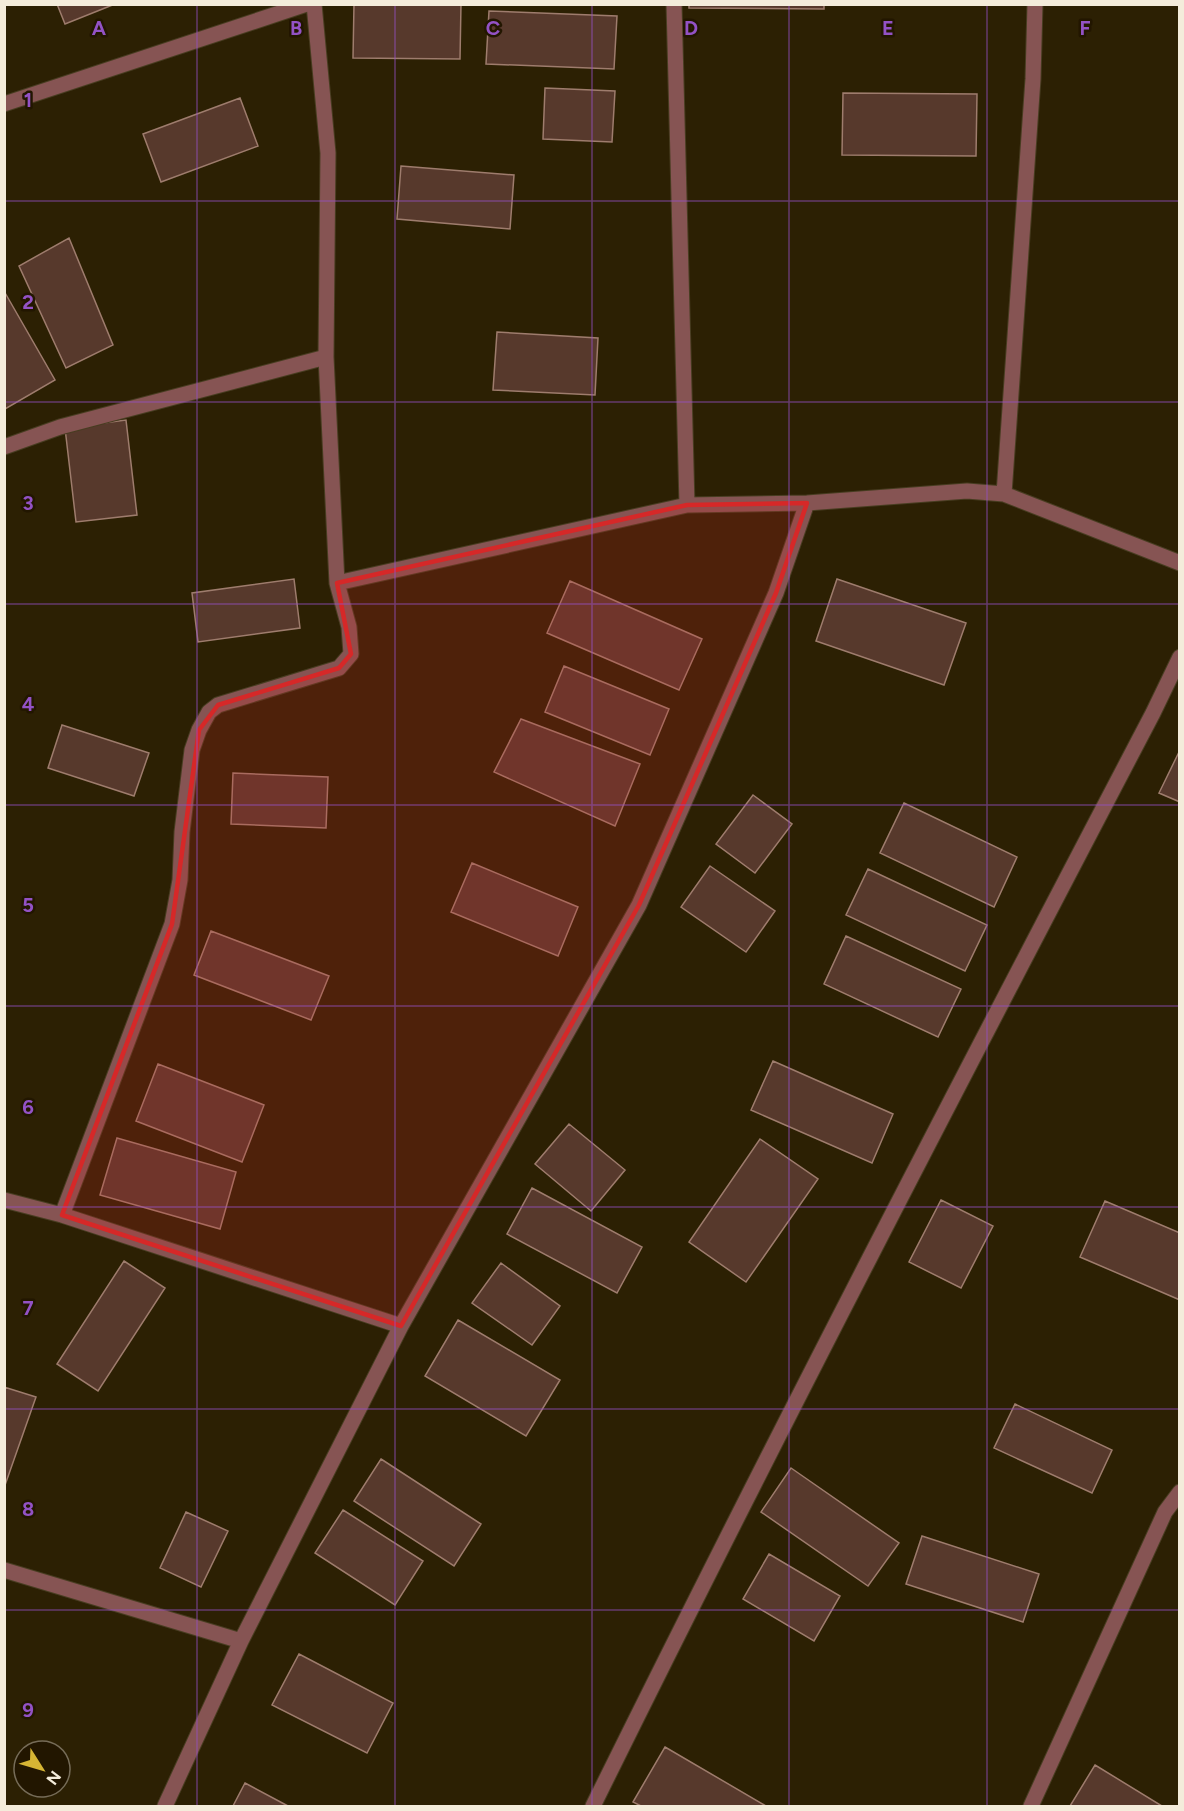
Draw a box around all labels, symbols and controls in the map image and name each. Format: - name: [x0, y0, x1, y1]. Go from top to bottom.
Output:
- text: A: [92, 16, 107, 40]
- text: B: [290, 16, 302, 40]
- text: C: [486, 16, 500, 40]
- text: D: [684, 16, 698, 40]
- text: E: [882, 16, 894, 40]
- text: F: [1079, 16, 1091, 40]
- text: 1: [24, 88, 32, 112]
- text: 2: [22, 290, 34, 314]
- text: 3: [22, 491, 34, 515]
- text: 4: [22, 692, 35, 716]
- text: 5: [22, 893, 34, 917]
- text: 6: [22, 1095, 34, 1119]
- text: 7: [22, 1296, 34, 1320]
- text: 8: [22, 1497, 34, 1521]
- text: 9: [22, 1698, 34, 1722]
- north arrow: [12, 1739, 72, 1799]
- text: N: [42, 1767, 65, 1788]

